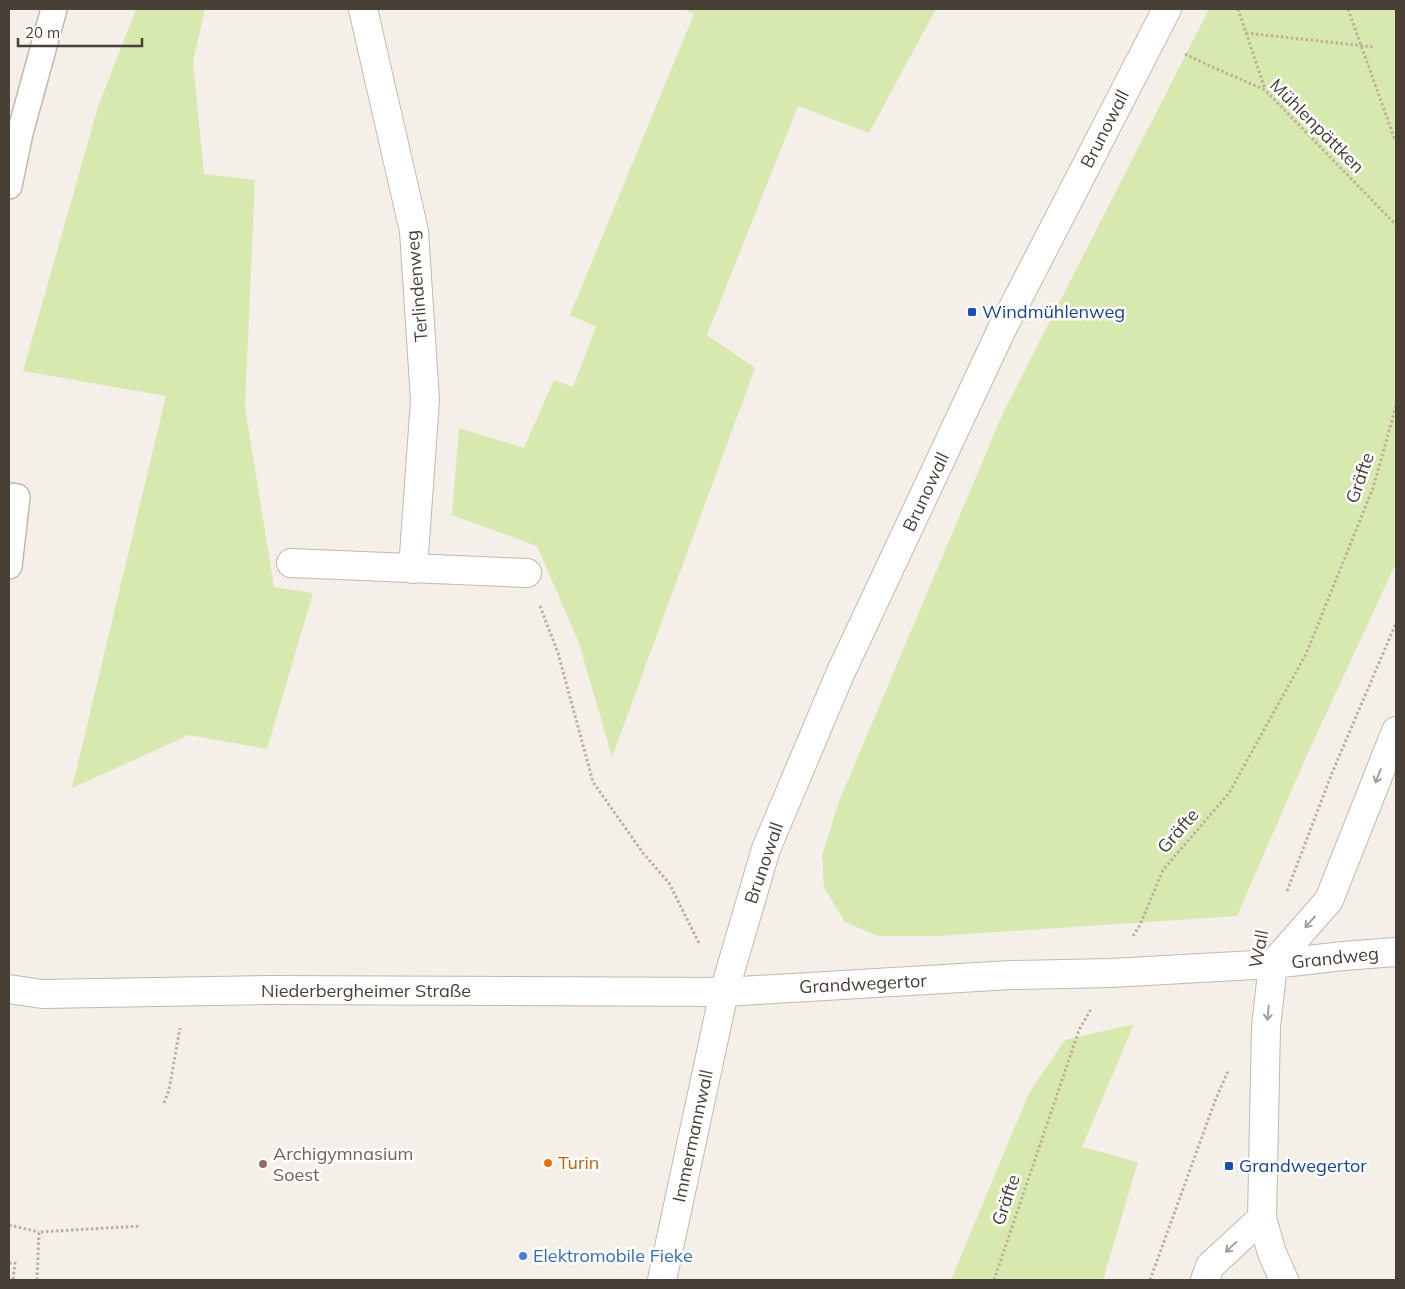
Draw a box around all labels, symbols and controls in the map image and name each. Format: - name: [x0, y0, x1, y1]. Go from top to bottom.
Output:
- scale bar: [18, 15, 141, 47]
- text: 20 m: [25, 23, 60, 42]
- street label: Mühlenpättken: [1265, 74, 1369, 178]
- street label: Brunowall: [1075, 86, 1134, 172]
- street label: Terlindenweg: [400, 229, 433, 343]
- place label: Windmühlenweg: [982, 300, 1125, 323]
- marker: Windmühlenweg: [966, 306, 978, 318]
- street label: Brunowall: [897, 449, 954, 535]
- street label: Gräfte: [1340, 449, 1379, 506]
- one-way arrow: [1373, 768, 1383, 783]
- street label: Gräfte: [1152, 803, 1203, 858]
- street label: Brunowall: [739, 819, 788, 907]
- one-way arrow: [1304, 916, 1316, 929]
- street label: Wall: [1244, 928, 1273, 970]
- street label: Grandweg: [1290, 941, 1380, 974]
- street label: Grandwegertor: [799, 969, 928, 998]
- street label: Niederbergheimer Straße: [261, 979, 471, 1002]
- one-way arrow: [1263, 1005, 1273, 1021]
- street label: Immermannwall: [667, 1067, 718, 1204]
- place label: Archigymnasium Soest: [273, 1142, 413, 1186]
- place label: Turin: [558, 1151, 599, 1174]
- place label: Grandwegertor: [1239, 1154, 1367, 1177]
- marker: Turin: [542, 1157, 554, 1169]
- marker: Archigymnasium Soest: [257, 1158, 269, 1170]
- marker: Grandwegertor: [1223, 1160, 1235, 1172]
- street label: Gräfte: [986, 1171, 1025, 1228]
- one-way arrow: [1224, 1241, 1237, 1253]
- place label: Elektromobile Fieke: [533, 1244, 693, 1267]
- marker: Elektromobile Fieke: [517, 1250, 529, 1262]

